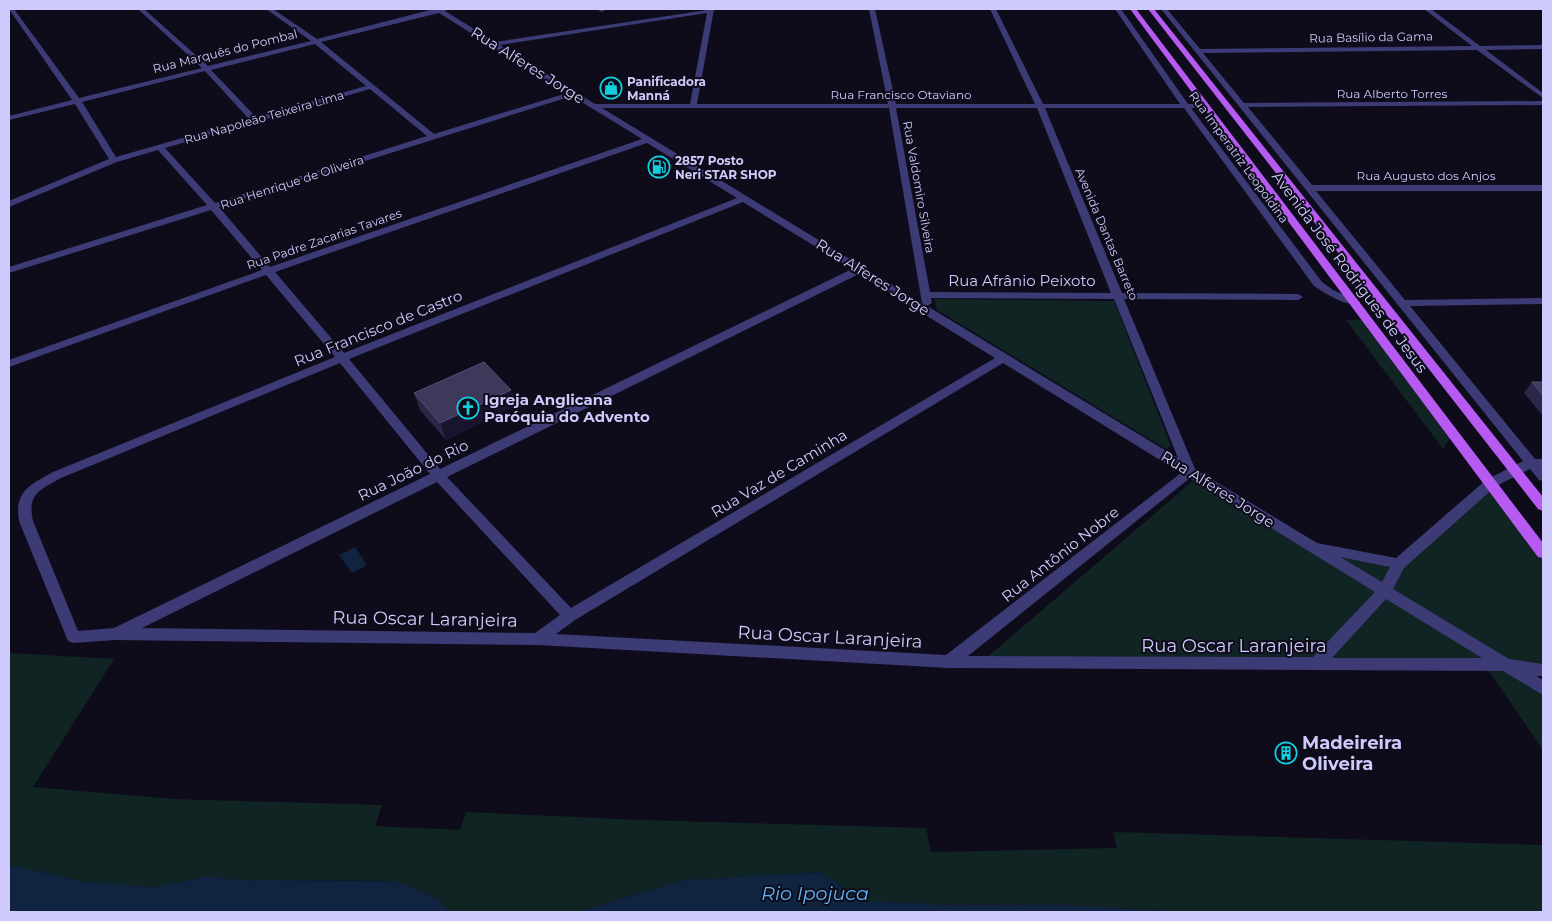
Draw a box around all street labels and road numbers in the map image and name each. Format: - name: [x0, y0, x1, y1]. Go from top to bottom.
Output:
- street label: Rua Alferes Jorge: [468, 22, 588, 108]
- street label: Rua Marquês do Pombal: [151, 26, 299, 76]
- street label: Rua Basílio da Gama: [1309, 28, 1433, 46]
- street label: Rua Alberto Torres: [1337, 86, 1447, 101]
- street label: Rua Napoleão Teixeira Lima: [182, 87, 346, 147]
- street label: Rua Francisco Otaviano: [830, 87, 972, 102]
- street label: Rua Imperatriz Leopoldina: [1186, 88, 1292, 226]
- street label: Rua Valdomiro Silveira: [900, 120, 938, 254]
- street label: Rua Henrique de Oliveira: [218, 152, 366, 212]
- street label: Avenida Dantas Barreto: [1072, 166, 1142, 302]
- street label: Avenida José Rodrigues de Jesus: [1268, 168, 1432, 376]
- street label: Rua Augusto dos Anjos: [1356, 168, 1496, 183]
- street label: Rua Padre Zacarias Tavares: [244, 205, 404, 273]
- street label: Rua Alferes Jorge: [813, 234, 933, 320]
- street label: Rua Afrânio Peixoto: [948, 271, 1096, 290]
- street label: Rua Francisco de Castro: [291, 285, 465, 371]
- street label: Rua Vaz de Caminha: [708, 425, 850, 521]
- street label: Rua João do Rio: [355, 435, 471, 505]
- street label: Rua Alferes Jorge: [1158, 446, 1278, 532]
- street label: Rua Antônio Nobre: [997, 502, 1123, 606]
- street label: Rua Oscar Laranjeira: [332, 606, 518, 632]
- street label: Rua Oscar Laranjeira: [737, 621, 923, 653]
- street label: Rua Oscar Laranjeira: [1141, 635, 1327, 657]

